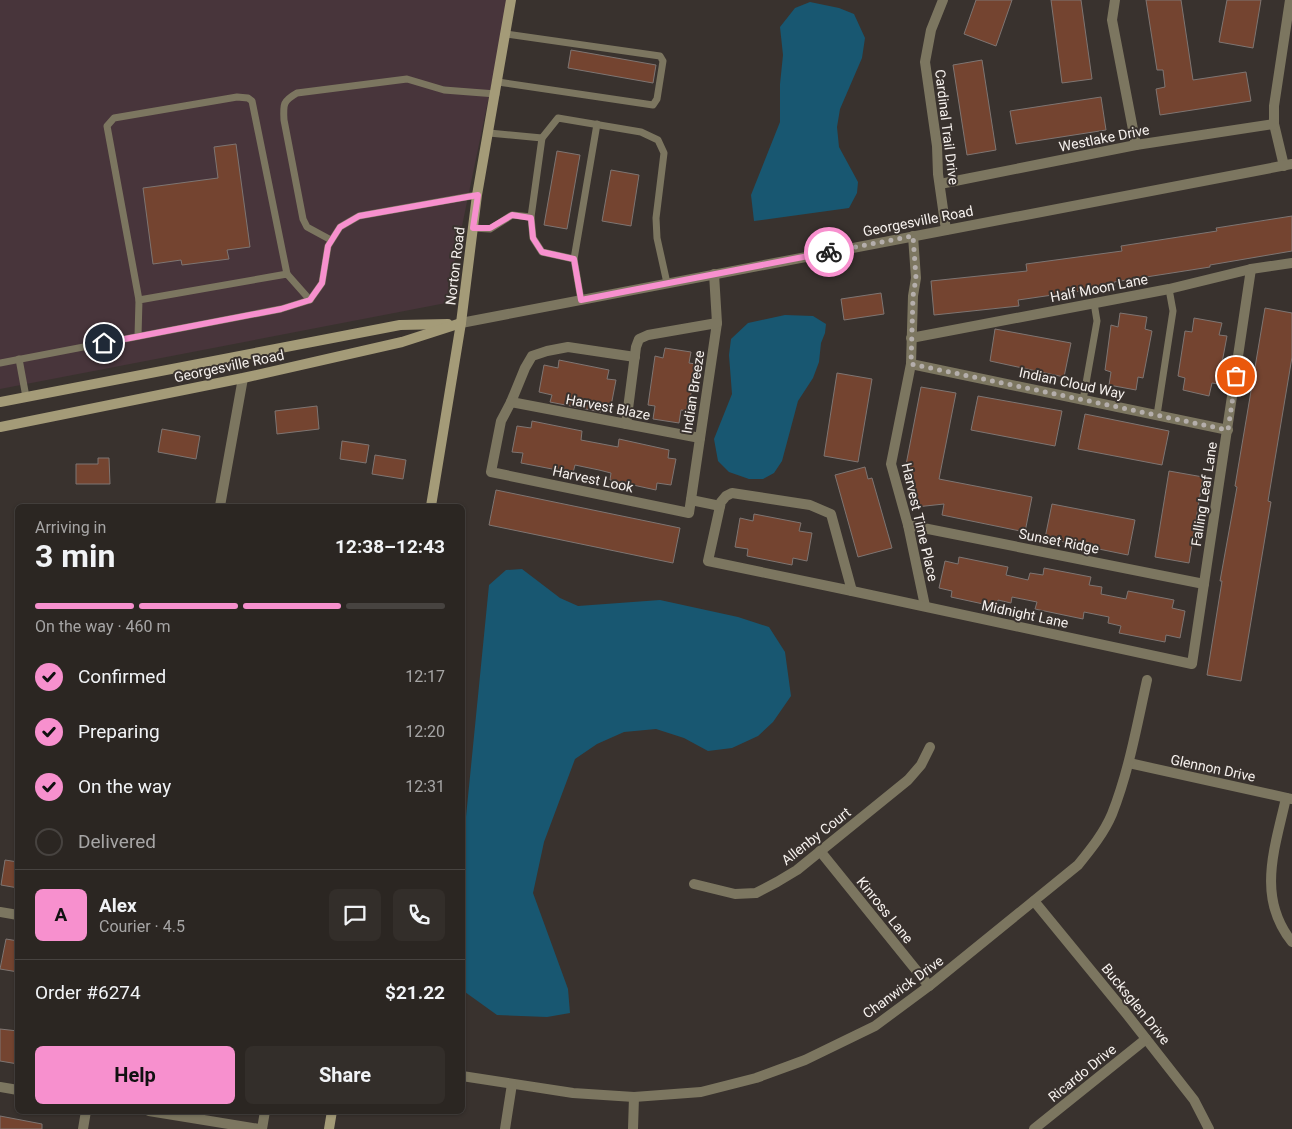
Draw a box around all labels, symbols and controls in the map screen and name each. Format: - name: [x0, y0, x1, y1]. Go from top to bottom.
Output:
- street label: Cardinal Trail Drive: [932, 68, 962, 186]
- street label: Westlake Drive: [1057, 121, 1151, 155]
- street label: Georgesville Road: [861, 202, 975, 240]
- street label: Norton Road: [442, 226, 468, 306]
- courier: [804, 227, 854, 277]
- icon: bike: [815, 238, 843, 266]
- street label: Half Moon Lane: [1049, 271, 1149, 305]
- pin: [83, 322, 125, 364]
- icon: home: [90, 329, 118, 357]
- street label: Georgesville Road: [173, 347, 285, 385]
- street label: Indian Breeze: [679, 349, 707, 435]
- pin: [1215, 355, 1257, 397]
- icon: bag: [1222, 362, 1250, 390]
- street label: Indian Cloud Way: [1018, 364, 1127, 402]
- street label: Harvest Blaze: [564, 391, 652, 423]
- street label: Falling Leaf Lane: [1188, 441, 1220, 547]
- street label: Harvest Time Place: [899, 461, 941, 583]
- street label: Harvest Look: [551, 463, 636, 496]
- text: Arriving in: [35, 518, 106, 537]
- street label: Sunset Ridge: [1017, 525, 1101, 557]
- text: 12:38–12:43: [335, 535, 445, 558]
- text: 3 min: [35, 537, 115, 575]
- street label: Midnight Lane: [980, 597, 1070, 631]
- text: On the way · 460 m: [35, 617, 171, 636]
- icon: check: [35, 663, 63, 691]
- text: Confirmed: [78, 665, 166, 688]
- text: 12:17: [405, 667, 445, 686]
- icon: check: [35, 718, 63, 746]
- text: Preparing: [78, 720, 160, 743]
- text: 12:20: [405, 722, 445, 741]
- street label: Glennon Drive: [1169, 751, 1257, 785]
- icon: check: [35, 773, 63, 801]
- text: On the way: [78, 775, 171, 798]
- text: 12:31: [405, 777, 445, 796]
- street label: Allenby Court: [778, 804, 854, 868]
- text: Delivered: [78, 830, 156, 853]
- street label: Kinross Lane: [853, 874, 917, 946]
- button: chat: [329, 889, 381, 941]
- button: phone: [393, 889, 445, 941]
- text: Alex: [99, 894, 137, 917]
- text: A: [55, 903, 67, 926]
- text: Courier · 4.5: [99, 917, 185, 936]
- street label: Chanwick Drive: [860, 952, 946, 1022]
- street label: Bucksglen Drive: [1098, 960, 1174, 1048]
- text: Order #6274: [35, 981, 141, 1004]
- text: $21.22: [385, 981, 445, 1004]
- street label: Ricardo Drive: [1045, 1041, 1119, 1105]
- button: Help: [35, 1046, 235, 1104]
- button: Share: [245, 1046, 445, 1104]

